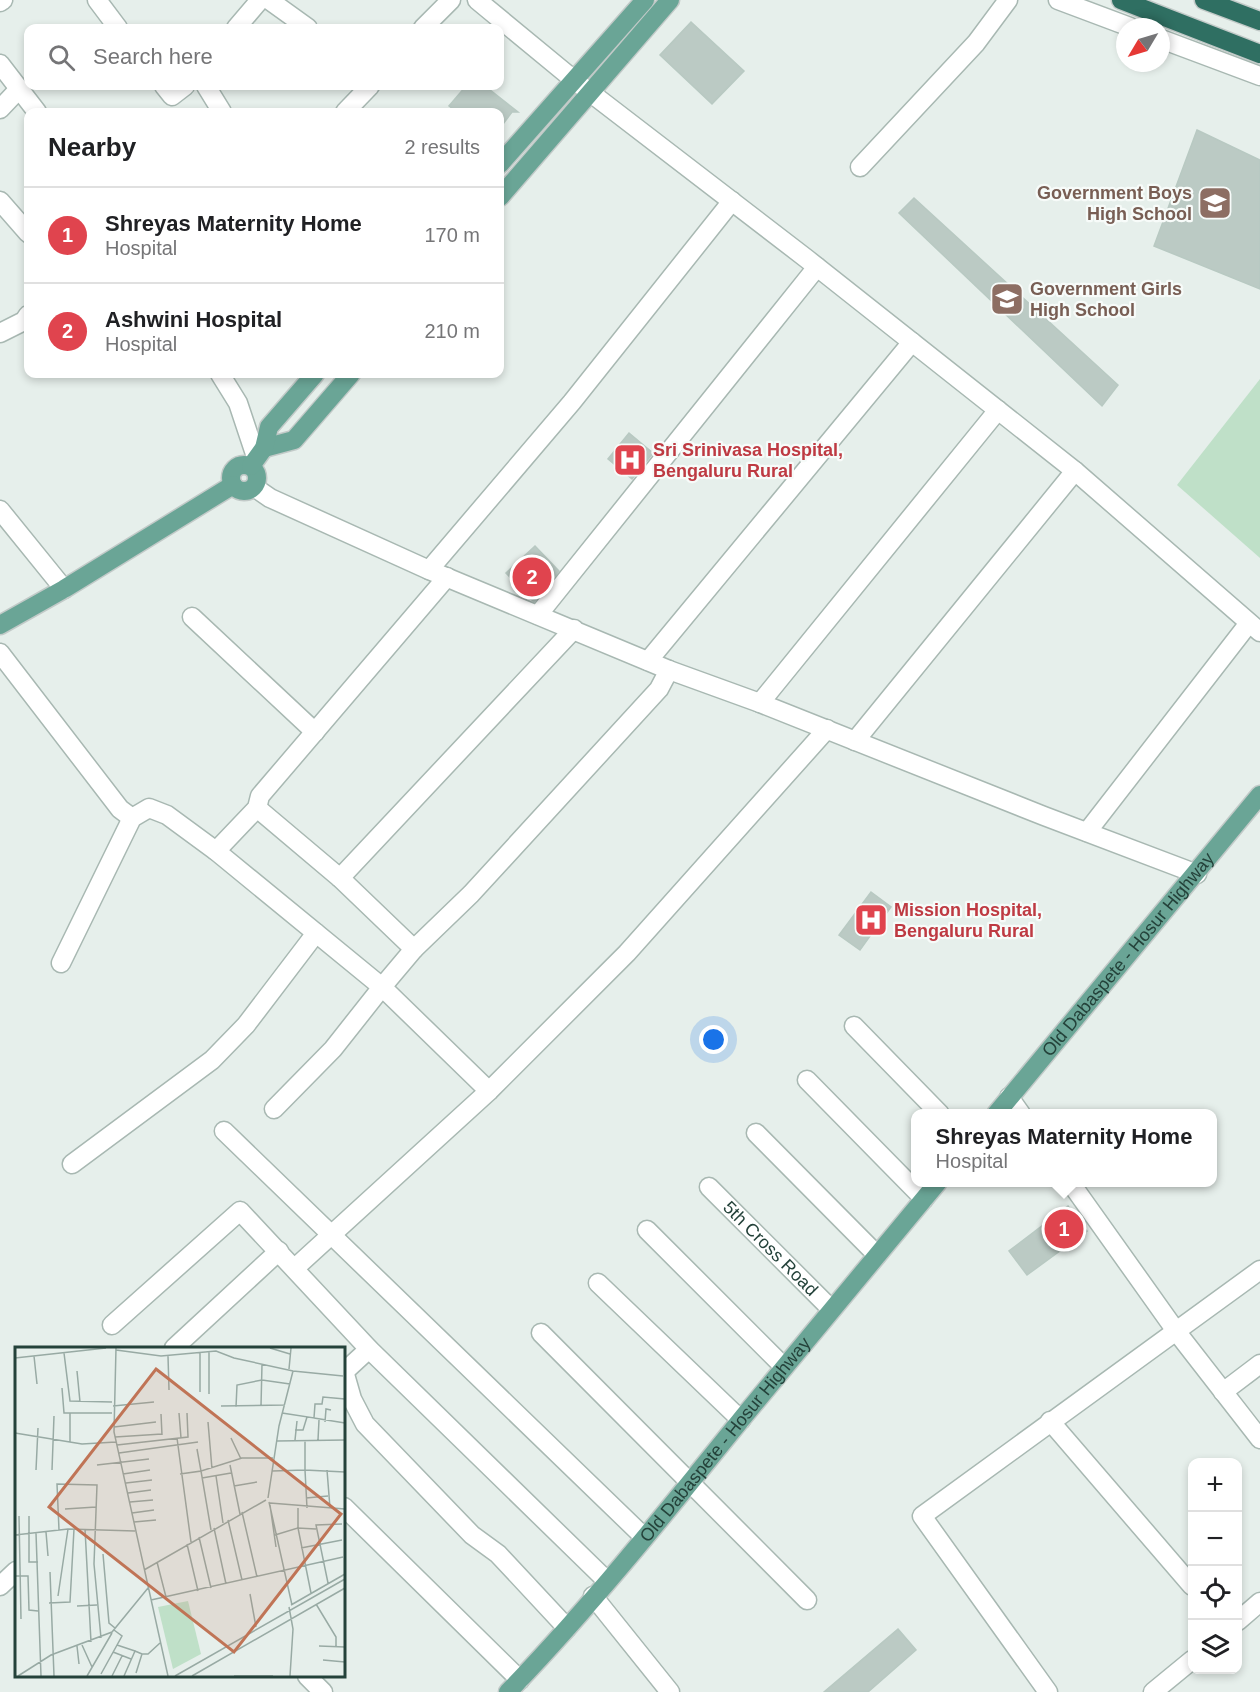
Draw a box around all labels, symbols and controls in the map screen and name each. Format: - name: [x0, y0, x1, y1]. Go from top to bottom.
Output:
- north arrow: [1116, 18, 1170, 72]
- search box: [24, 24, 504, 90]
- icon: search: [45, 41, 78, 74]
- text: Search here: [93, 44, 213, 69]
- text: Nearby: [48, 132, 136, 162]
- text: 2 results: [404, 136, 480, 158]
- place label: Government Boys High School: [1037, 183, 1192, 224]
- school or university icon: Government Boys High School: [1197, 185, 1233, 221]
- text: Shreyas Maternity Home: [105, 211, 362, 236]
- text: 1: [62, 224, 73, 246]
- text: 170 m: [424, 224, 480, 246]
- text: Hospital: [105, 237, 177, 259]
- place label: Government Girls High School: [1030, 279, 1182, 320]
- school or university icon: Government Girls High School: [989, 281, 1025, 317]
- text: Ashwini Hospital: [105, 307, 282, 332]
- text: 2: [62, 320, 73, 342]
- text: 210 m: [424, 320, 480, 342]
- text: Hospital: [105, 333, 177, 355]
- place label: Sri Srinivasa Hospital, Bengaluru Rural: [653, 440, 843, 481]
- hospital icon: Sri Srinivasa Hospital, Bengaluru Rural: [612, 442, 648, 478]
- pin: 2: [512, 554, 552, 600]
- street label: Old Dabaspete - Hosur Highway: [1038, 849, 1218, 1060]
- place label: Mission Hospital, Bengaluru Rural: [894, 900, 1042, 941]
- hospital icon: Mission Hospital, Bengaluru Rural: [853, 902, 889, 938]
- your location: [699, 1025, 728, 1054]
- popup: [911, 1109, 1217, 1187]
- text: Shreyas Maternity Home: [936, 1124, 1192, 1149]
- text: Hospital: [936, 1150, 1008, 1172]
- street label: 5th Cross Road: [719, 1197, 822, 1300]
- pin: 1: [1044, 1206, 1084, 1252]
- street label: Old Dabaspete - Hosur Highway: [636, 1333, 815, 1546]
- inset map: [15, 1347, 345, 1677]
- map controls: [1188, 1458, 1242, 1674]
- button: +: [1188, 1458, 1242, 1512]
- button: −: [1188, 1512, 1242, 1566]
- button: locate: [1188, 1566, 1242, 1620]
- button: layers: [1188, 1620, 1242, 1674]

